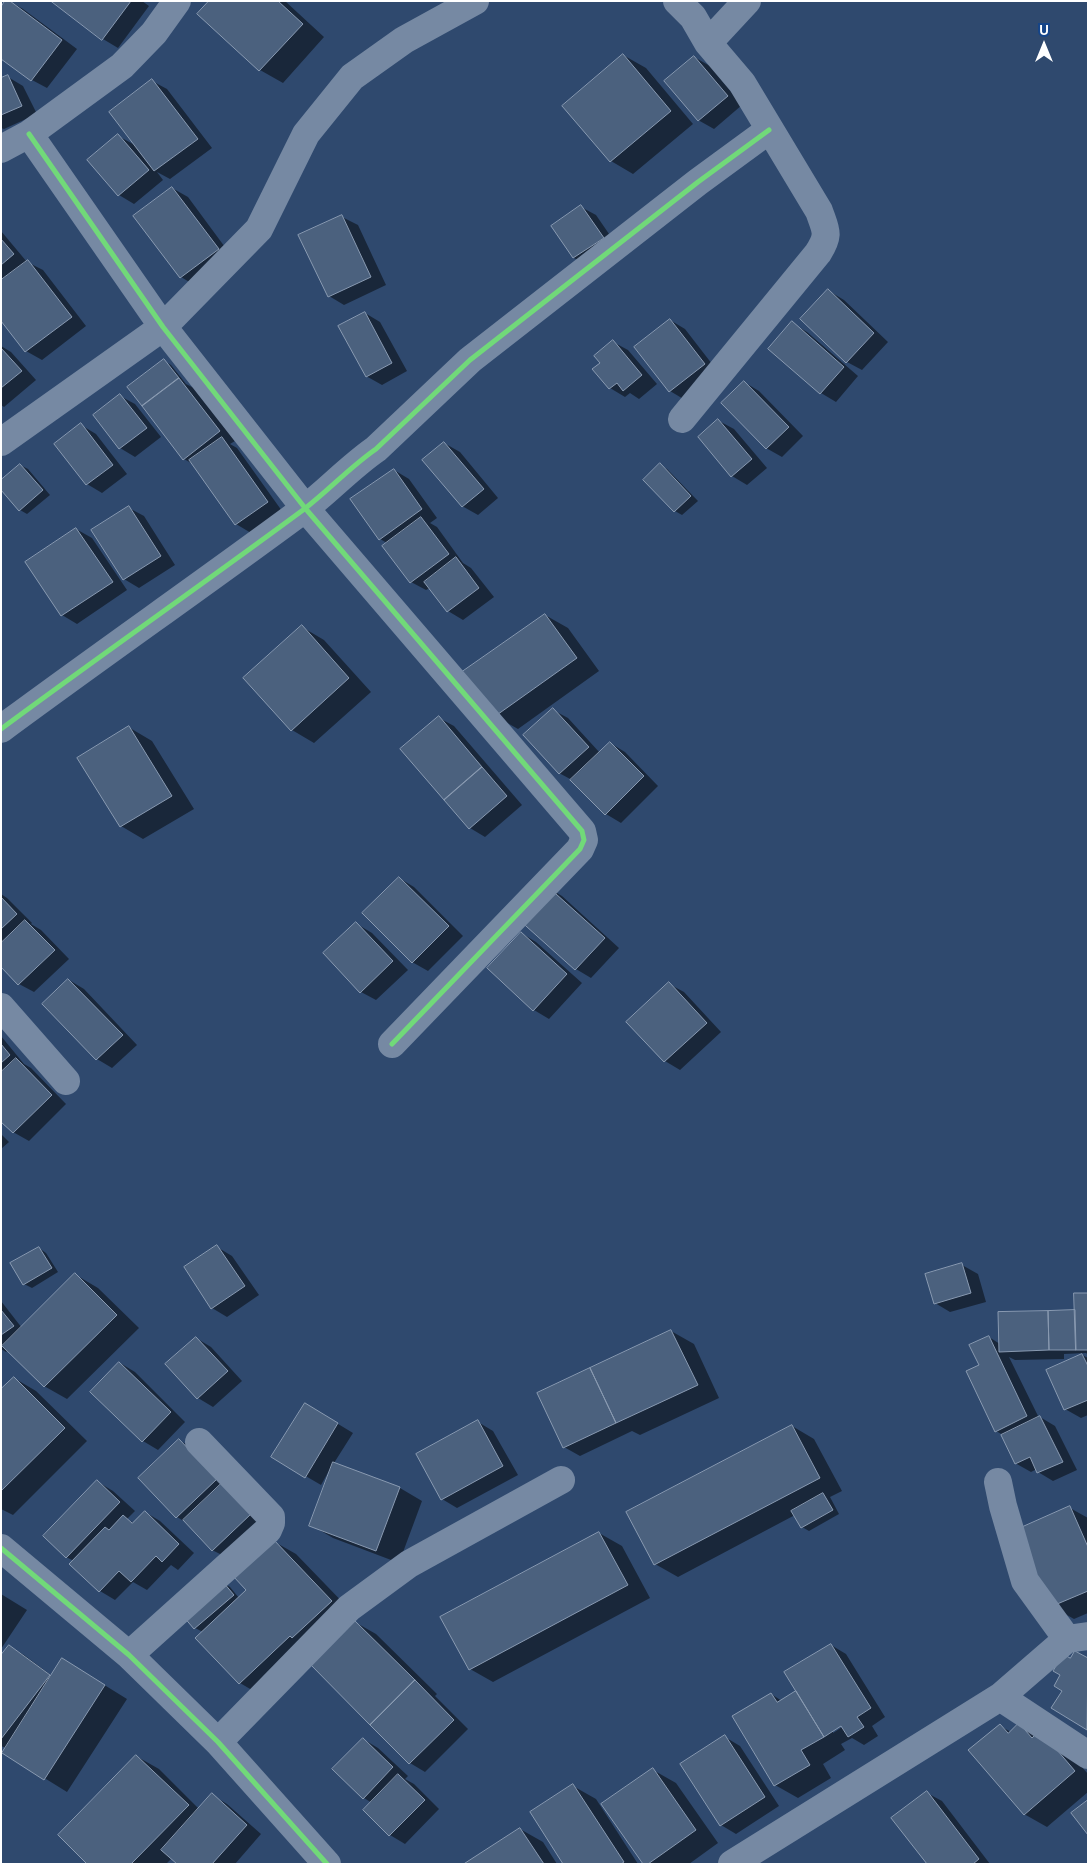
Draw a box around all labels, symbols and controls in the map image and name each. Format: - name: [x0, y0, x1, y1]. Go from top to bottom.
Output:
- north arrow: [1019, 20, 1069, 70]
- text: U: [1039, 21, 1049, 39]

